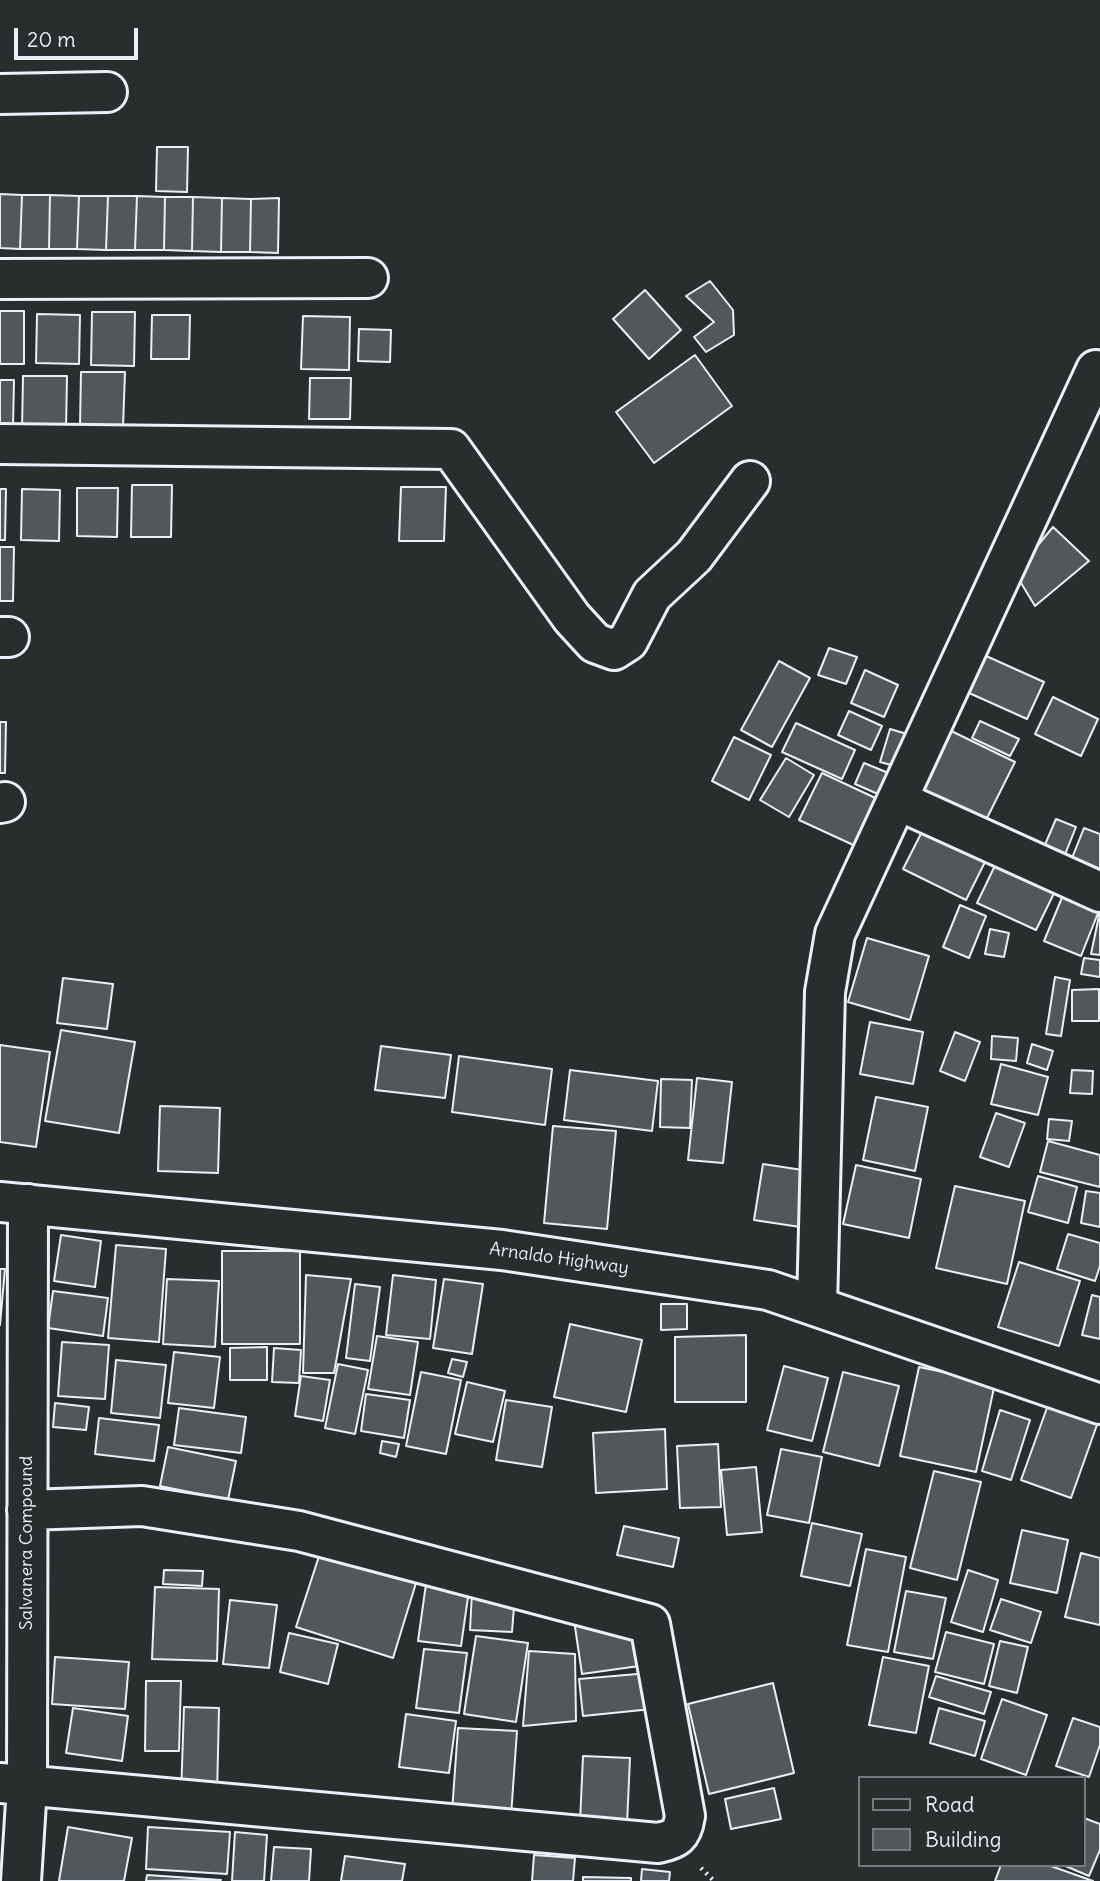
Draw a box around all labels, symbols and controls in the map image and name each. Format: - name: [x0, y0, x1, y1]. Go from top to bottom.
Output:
- scale bar: [18, 14, 142, 58]
- text: 20 m: [27, 26, 76, 53]
- street label: Arnaldo Highway: [488, 1239, 630, 1279]
- street label: Salvanera Compound: [16, 1456, 38, 1630]
- legend: [858, 1776, 1086, 1867]
- text: Road: [925, 1791, 974, 1818]
- text: Building: [925, 1826, 1001, 1853]

